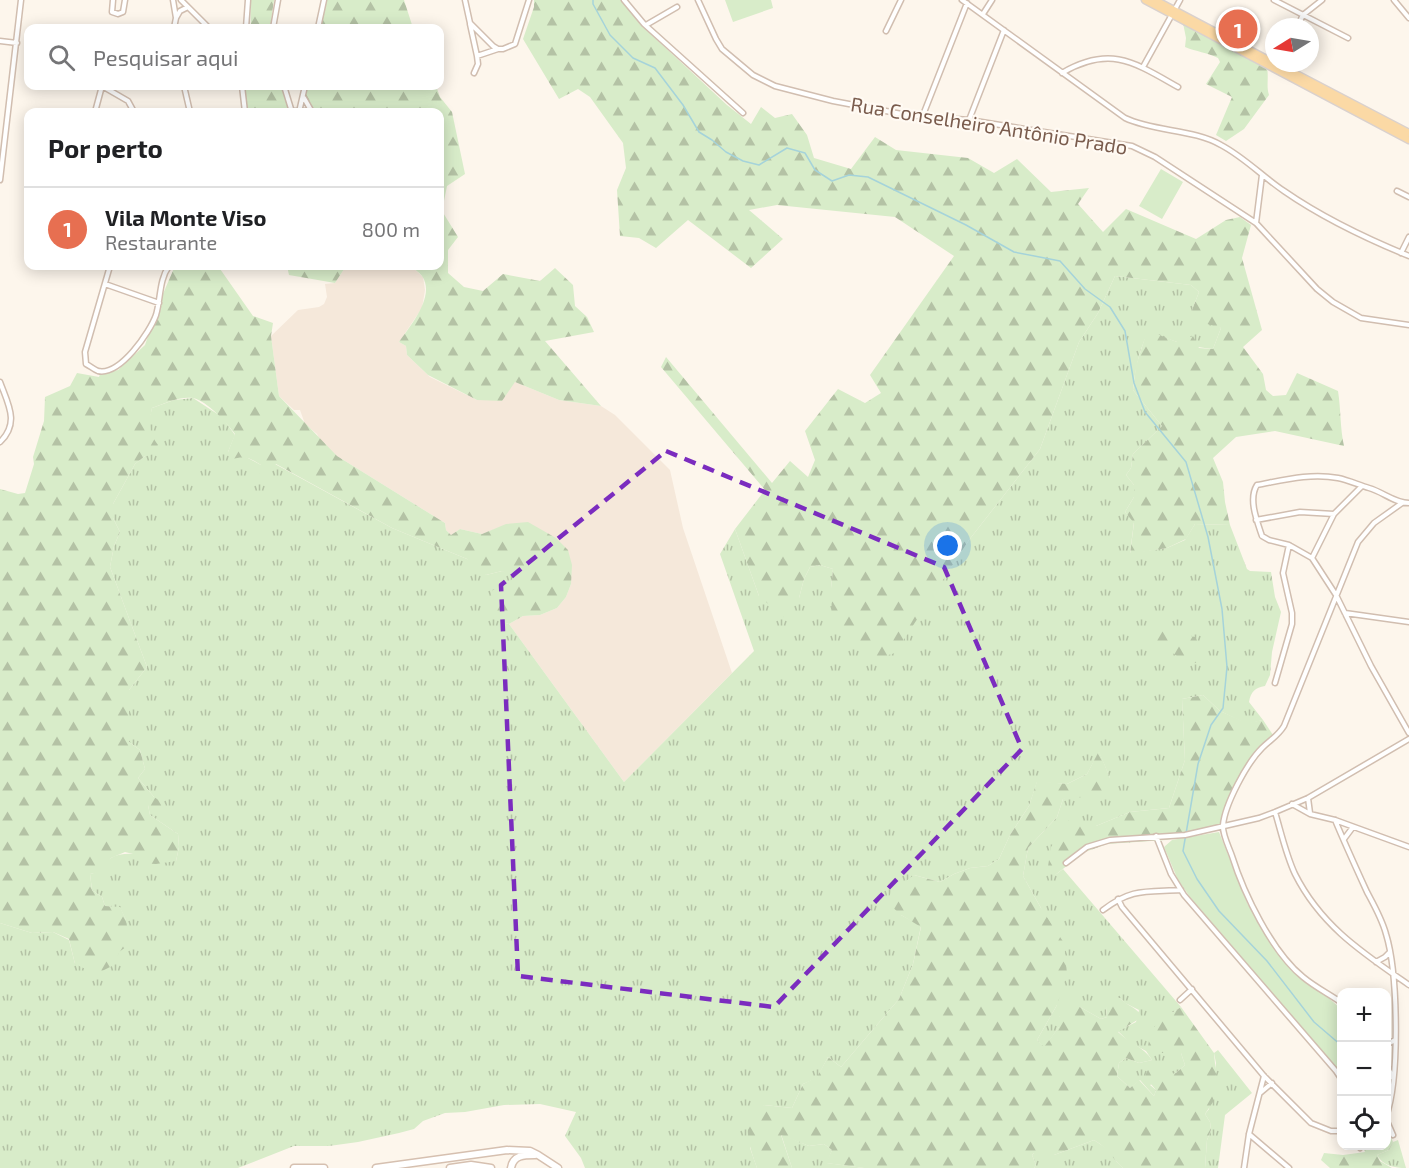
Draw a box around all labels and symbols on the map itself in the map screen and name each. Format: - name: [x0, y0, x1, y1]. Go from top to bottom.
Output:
- pin: 1: [1218, 6, 1258, 51]
- north arrow: [1265, 18, 1319, 72]
- street label: Rua Conselheiro Antônio Prado: [849, 91, 1129, 159]
- your location: [933, 531, 962, 560]

